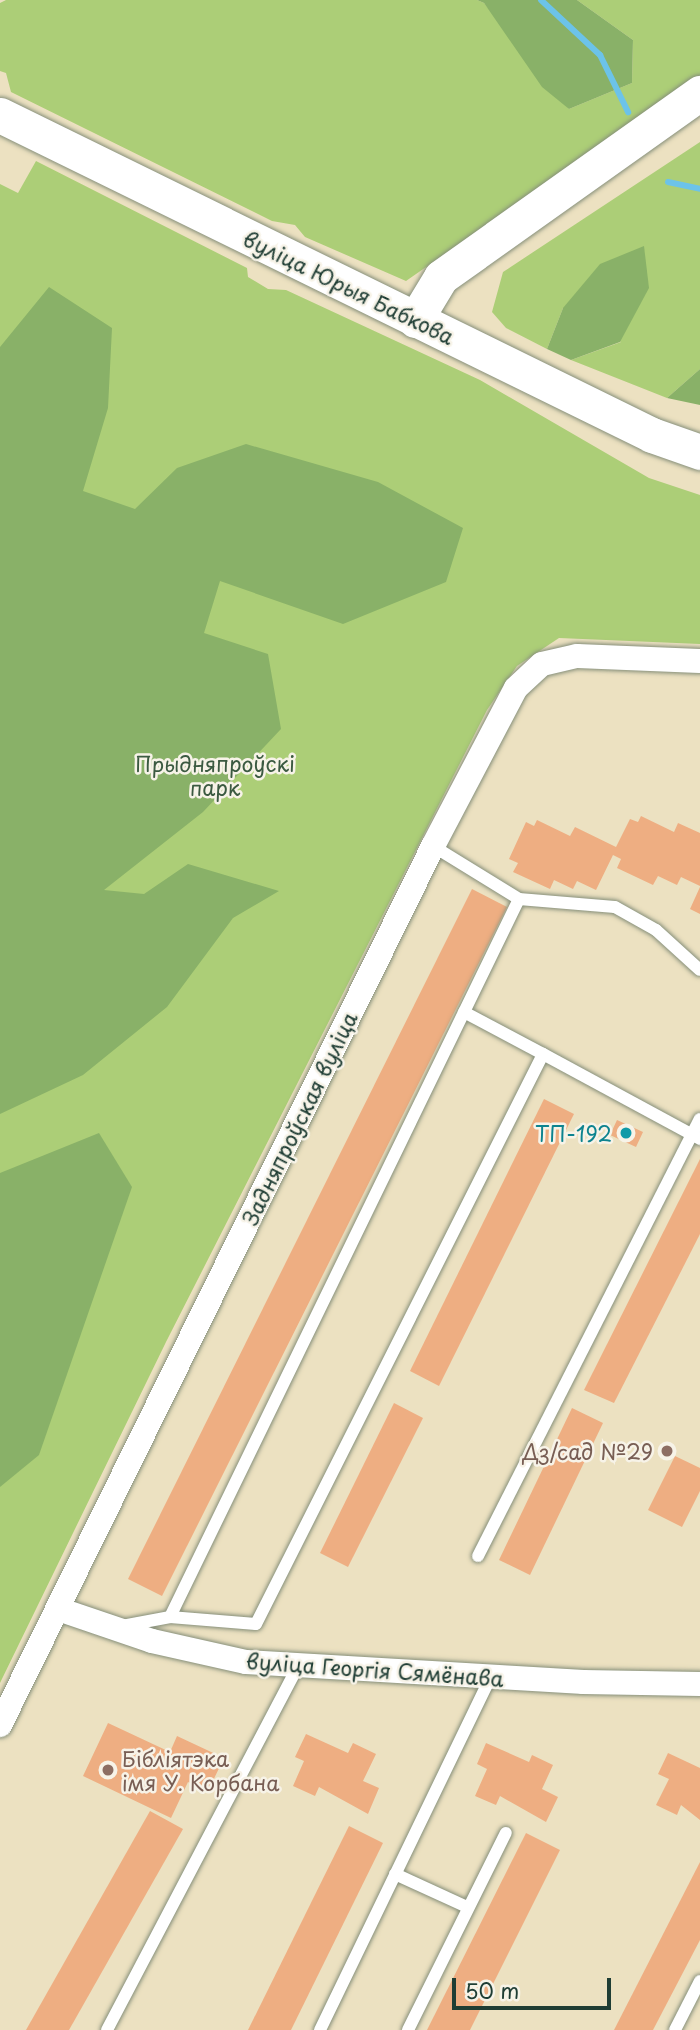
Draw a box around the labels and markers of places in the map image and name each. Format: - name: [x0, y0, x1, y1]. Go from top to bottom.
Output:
- place label: ТП-192: [535, 1120, 612, 1146]
- marker: ТП-192: [618, 1125, 634, 1141]
- place label: Дз/сад №29: [523, 1438, 653, 1464]
- marker: Дз/сад №29: [659, 1443, 675, 1459]
- place label: Бібліятэка імя У. Корбана: [122, 1745, 280, 1795]
- marker: Бібліятэка імя У. Корбана: [100, 1762, 116, 1778]

